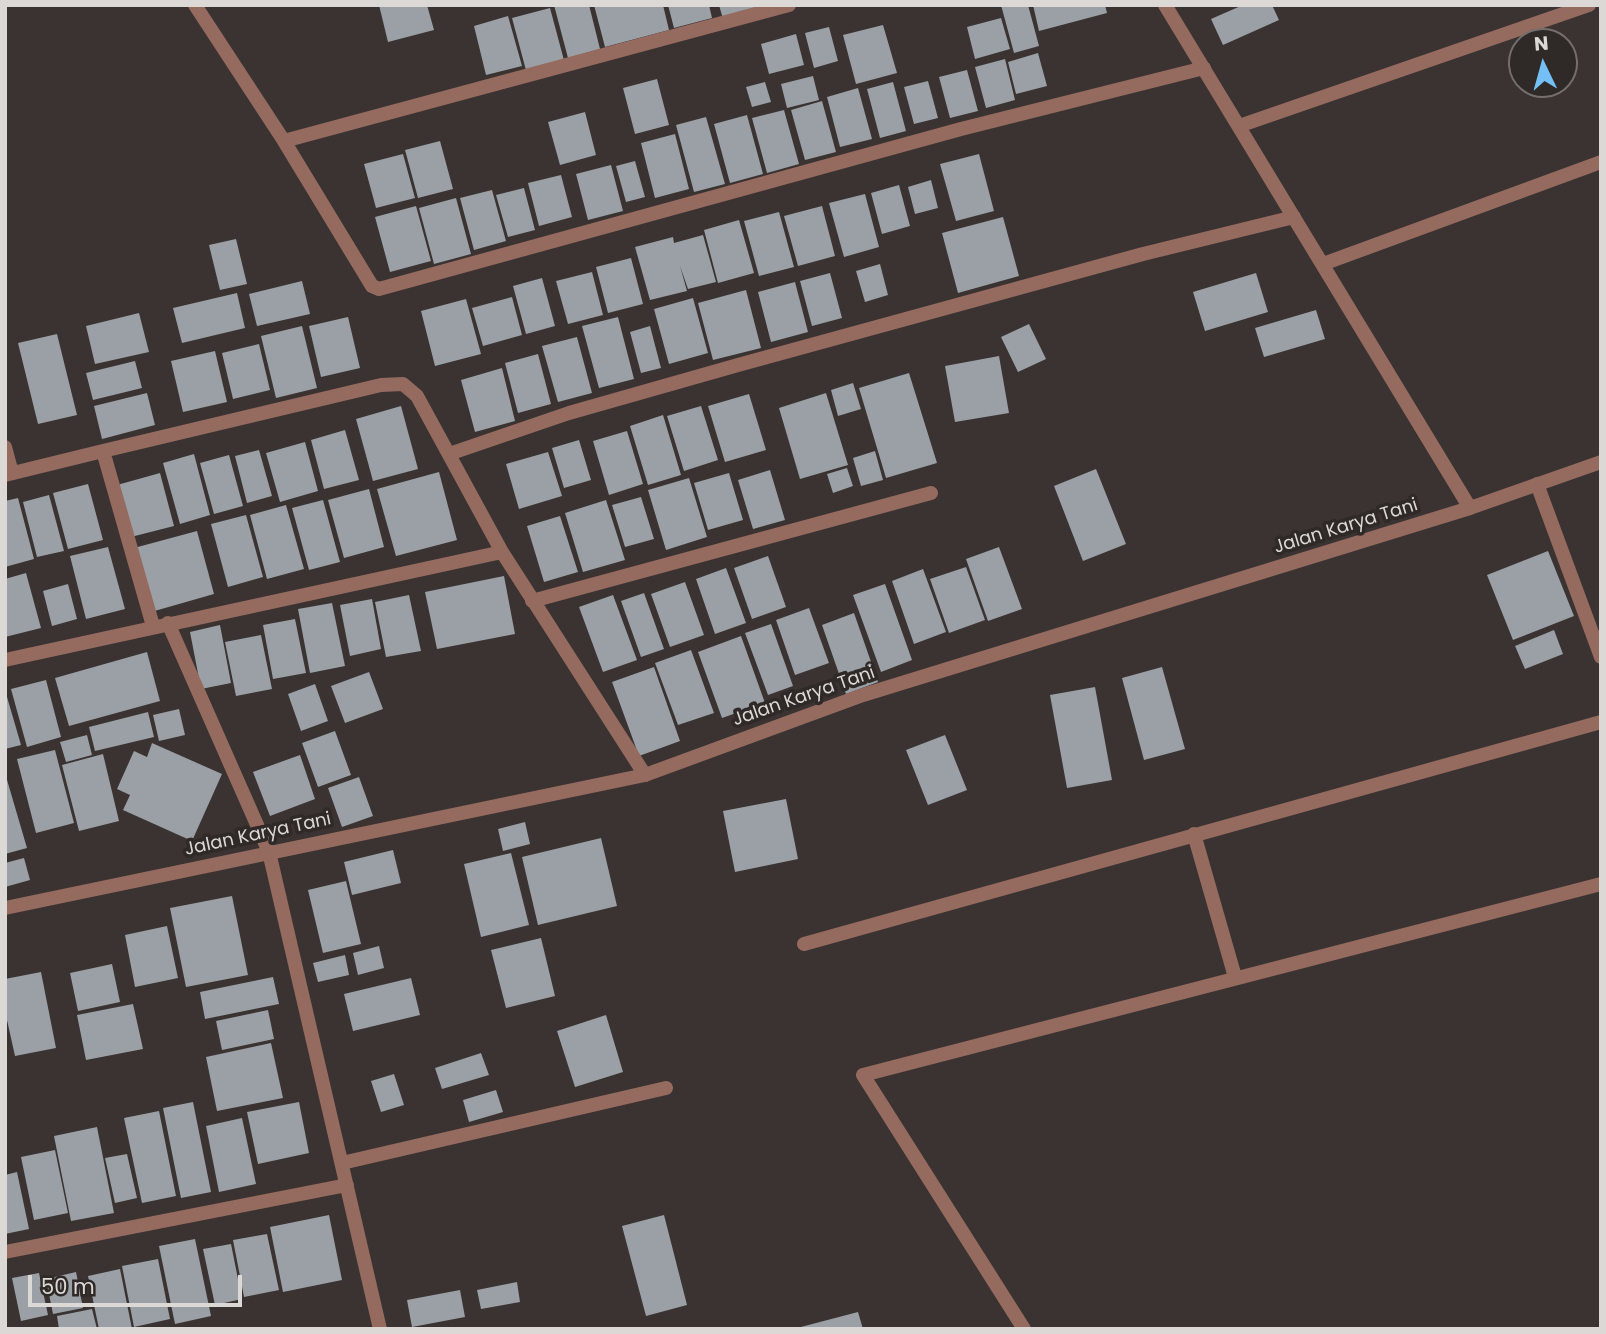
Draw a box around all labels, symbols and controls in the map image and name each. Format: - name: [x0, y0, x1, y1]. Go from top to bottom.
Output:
- north arrow: [1508, 28, 1578, 98]
- text: N: [1533, 30, 1550, 58]
- street label: Jalan Karya Tani: [1271, 495, 1421, 559]
- street label: Jalan Karya Tani: [730, 662, 878, 732]
- street label: Jalan Karya Tani: [183, 809, 333, 861]
- scale bar: [32, 1260, 245, 1304]
- text: 50 m: [41, 1272, 95, 1301]

